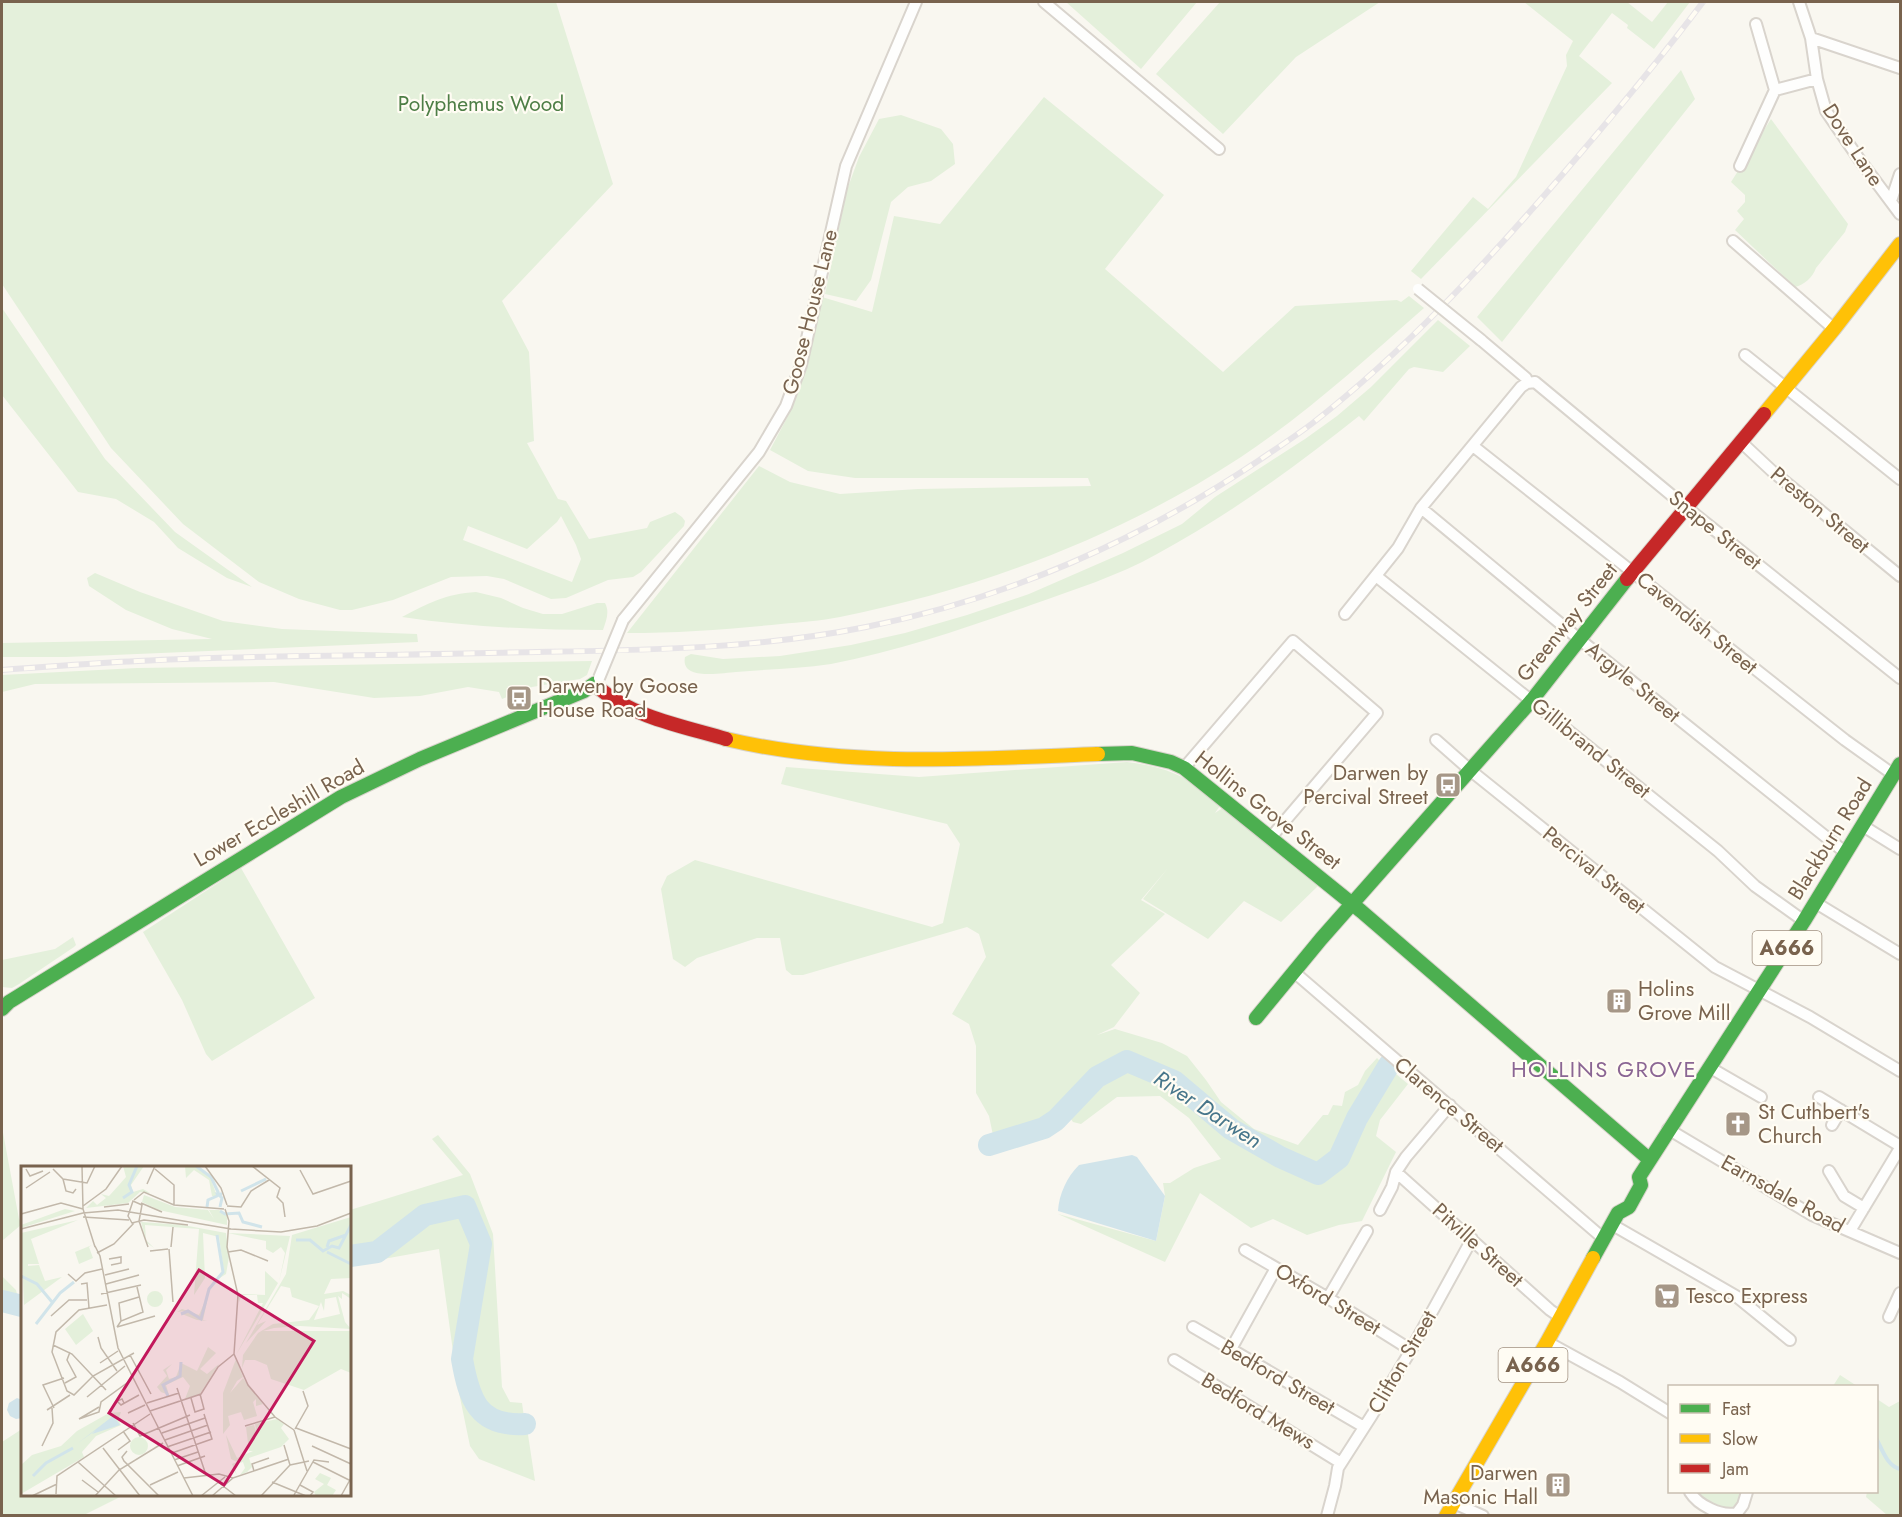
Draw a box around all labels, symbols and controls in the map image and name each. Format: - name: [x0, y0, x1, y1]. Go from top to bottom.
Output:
- park label: Polyphemus Wood: [398, 89, 564, 119]
- street label: Dove Lane: [1815, 98, 1891, 192]
- street label: Goose House Lane: [775, 226, 845, 398]
- street label: Preston Street: [1764, 460, 1876, 560]
- street label: Snape Street: [1662, 483, 1768, 577]
- street label: Greenway Street: [1510, 556, 1624, 688]
- street label: Cavendish Street: [1630, 565, 1764, 681]
- street label: Argyle Street: [1579, 634, 1687, 730]
- place label: Darwen by Goose House Road: [538, 671, 698, 725]
- bus stop icon: Darwen by Goose House Road: [504, 683, 534, 713]
- street label: Gillibrand Street: [1525, 691, 1657, 805]
- street label: Hollins Grove Street: [1189, 743, 1347, 877]
- street label: Lower Eccleshill Road: [188, 752, 370, 874]
- place label: Darwen by Percival Street: [1303, 758, 1429, 812]
- bus stop icon: Darwen by Percival Street: [1433, 770, 1463, 800]
- street label: Blackburn Road: [1781, 772, 1879, 906]
- street label: Percival Street: [1536, 819, 1652, 921]
- road number: A666: [1752, 931, 1822, 965]
- place label: Holins Grove Mill: [1638, 974, 1730, 1028]
- building icon: Holins Grove Mill: [1604, 986, 1634, 1016]
- street label: Clarence Street: [1388, 1050, 1510, 1160]
- district label: HOLLINS GROVE: [1511, 1053, 1697, 1085]
- water label: River Darwen: [1148, 1062, 1268, 1156]
- place label: St Cuthbert's Church: [1758, 1097, 1870, 1151]
- church icon: St Cuthbert's Church: [1723, 1109, 1753, 1139]
- street label: Earnsdale Road: [1716, 1148, 1850, 1240]
- inset map: [21, 1166, 351, 1496]
- street label: Pitville Street: [1426, 1196, 1530, 1294]
- street label: Oxford Street: [1270, 1256, 1386, 1342]
- supermarket icon: Tesco Express: [1652, 1281, 1682, 1311]
- place label: Tesco Express: [1686, 1281, 1808, 1311]
- street label: Clifton Street: [1360, 1305, 1444, 1419]
- street label: Bedford Street: [1215, 1332, 1341, 1422]
- road number: A666: [1498, 1348, 1568, 1382]
- street label: Bedford Mews: [1196, 1365, 1320, 1457]
- legend: [1668, 1385, 1878, 1493]
- text: Fast: [1722, 1396, 1751, 1422]
- text: Slow: [1722, 1426, 1759, 1452]
- text: Jam: [1720, 1456, 1749, 1482]
- place label: Darwen Masonic Hall: [1423, 1458, 1538, 1512]
- building icon: Darwen Masonic Hall: [1543, 1470, 1573, 1500]

